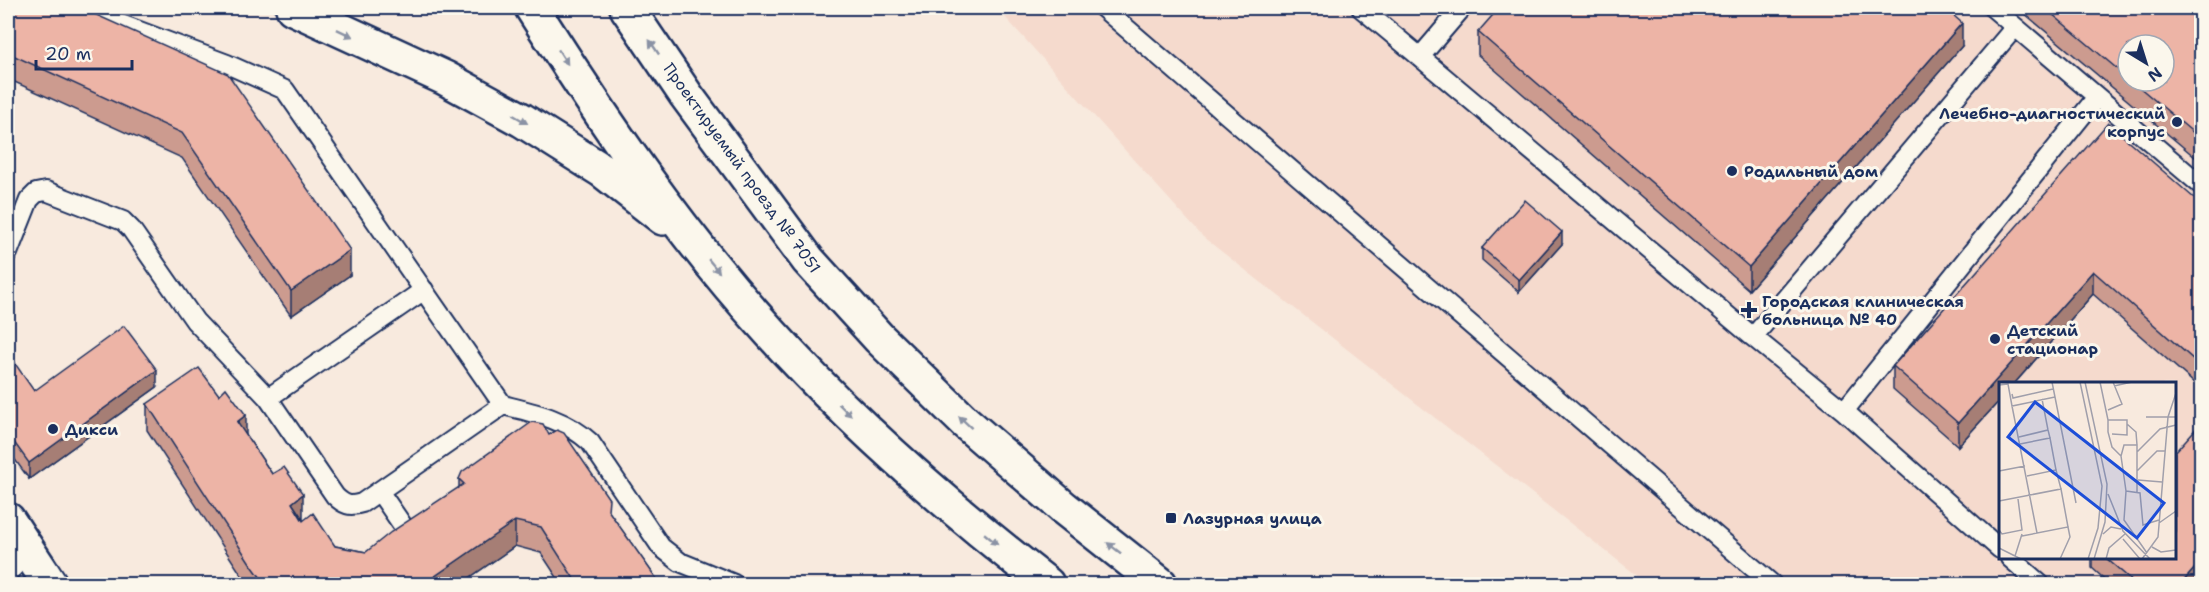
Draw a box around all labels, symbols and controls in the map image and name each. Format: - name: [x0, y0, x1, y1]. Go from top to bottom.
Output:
- one-way arrow: [337, 29, 354, 38]
- scale bar: [36, 33, 132, 71]
- north arrow: [2116, 33, 2176, 93]
- one-way arrow: [648, 40, 660, 56]
- text: 20 m: [45, 42, 91, 66]
- one-way arrow: [557, 49, 568, 65]
- street label: Проектируемый проезд № 7051: [659, 59, 825, 277]
- text: N: [2143, 62, 2166, 87]
- place label: Лечебно-диагностический корпус: [1939, 103, 2165, 142]
- one-way arrow: [512, 114, 529, 124]
- marker: Лечебно-диагностический корпус: [2170, 115, 2184, 129]
- place label: Родильный дом: [1744, 161, 1879, 182]
- marker: Родильный дом: [1725, 164, 1739, 178]
- one-way arrow: [707, 258, 720, 274]
- place label: Городская клиническая больница № 40: [1762, 291, 1964, 330]
- marker: Городская клиническая больница № 40: [1740, 301, 1758, 319]
- place label: Детский стационар: [2007, 320, 2098, 359]
- marker: Детский стационар: [1988, 332, 2002, 346]
- inset map: [1999, 382, 2176, 559]
- one-way arrow: [837, 403, 851, 417]
- one-way arrow: [958, 415, 973, 429]
- place label: Дикси: [65, 419, 118, 440]
- marker: Дикси: [46, 422, 60, 436]
- place label: Лазурная улица: [1183, 508, 1322, 529]
- marker: Лазурная улица: [1164, 511, 1178, 525]
- one-way arrow: [983, 532, 998, 545]
- one-way arrow: [1106, 542, 1122, 555]

